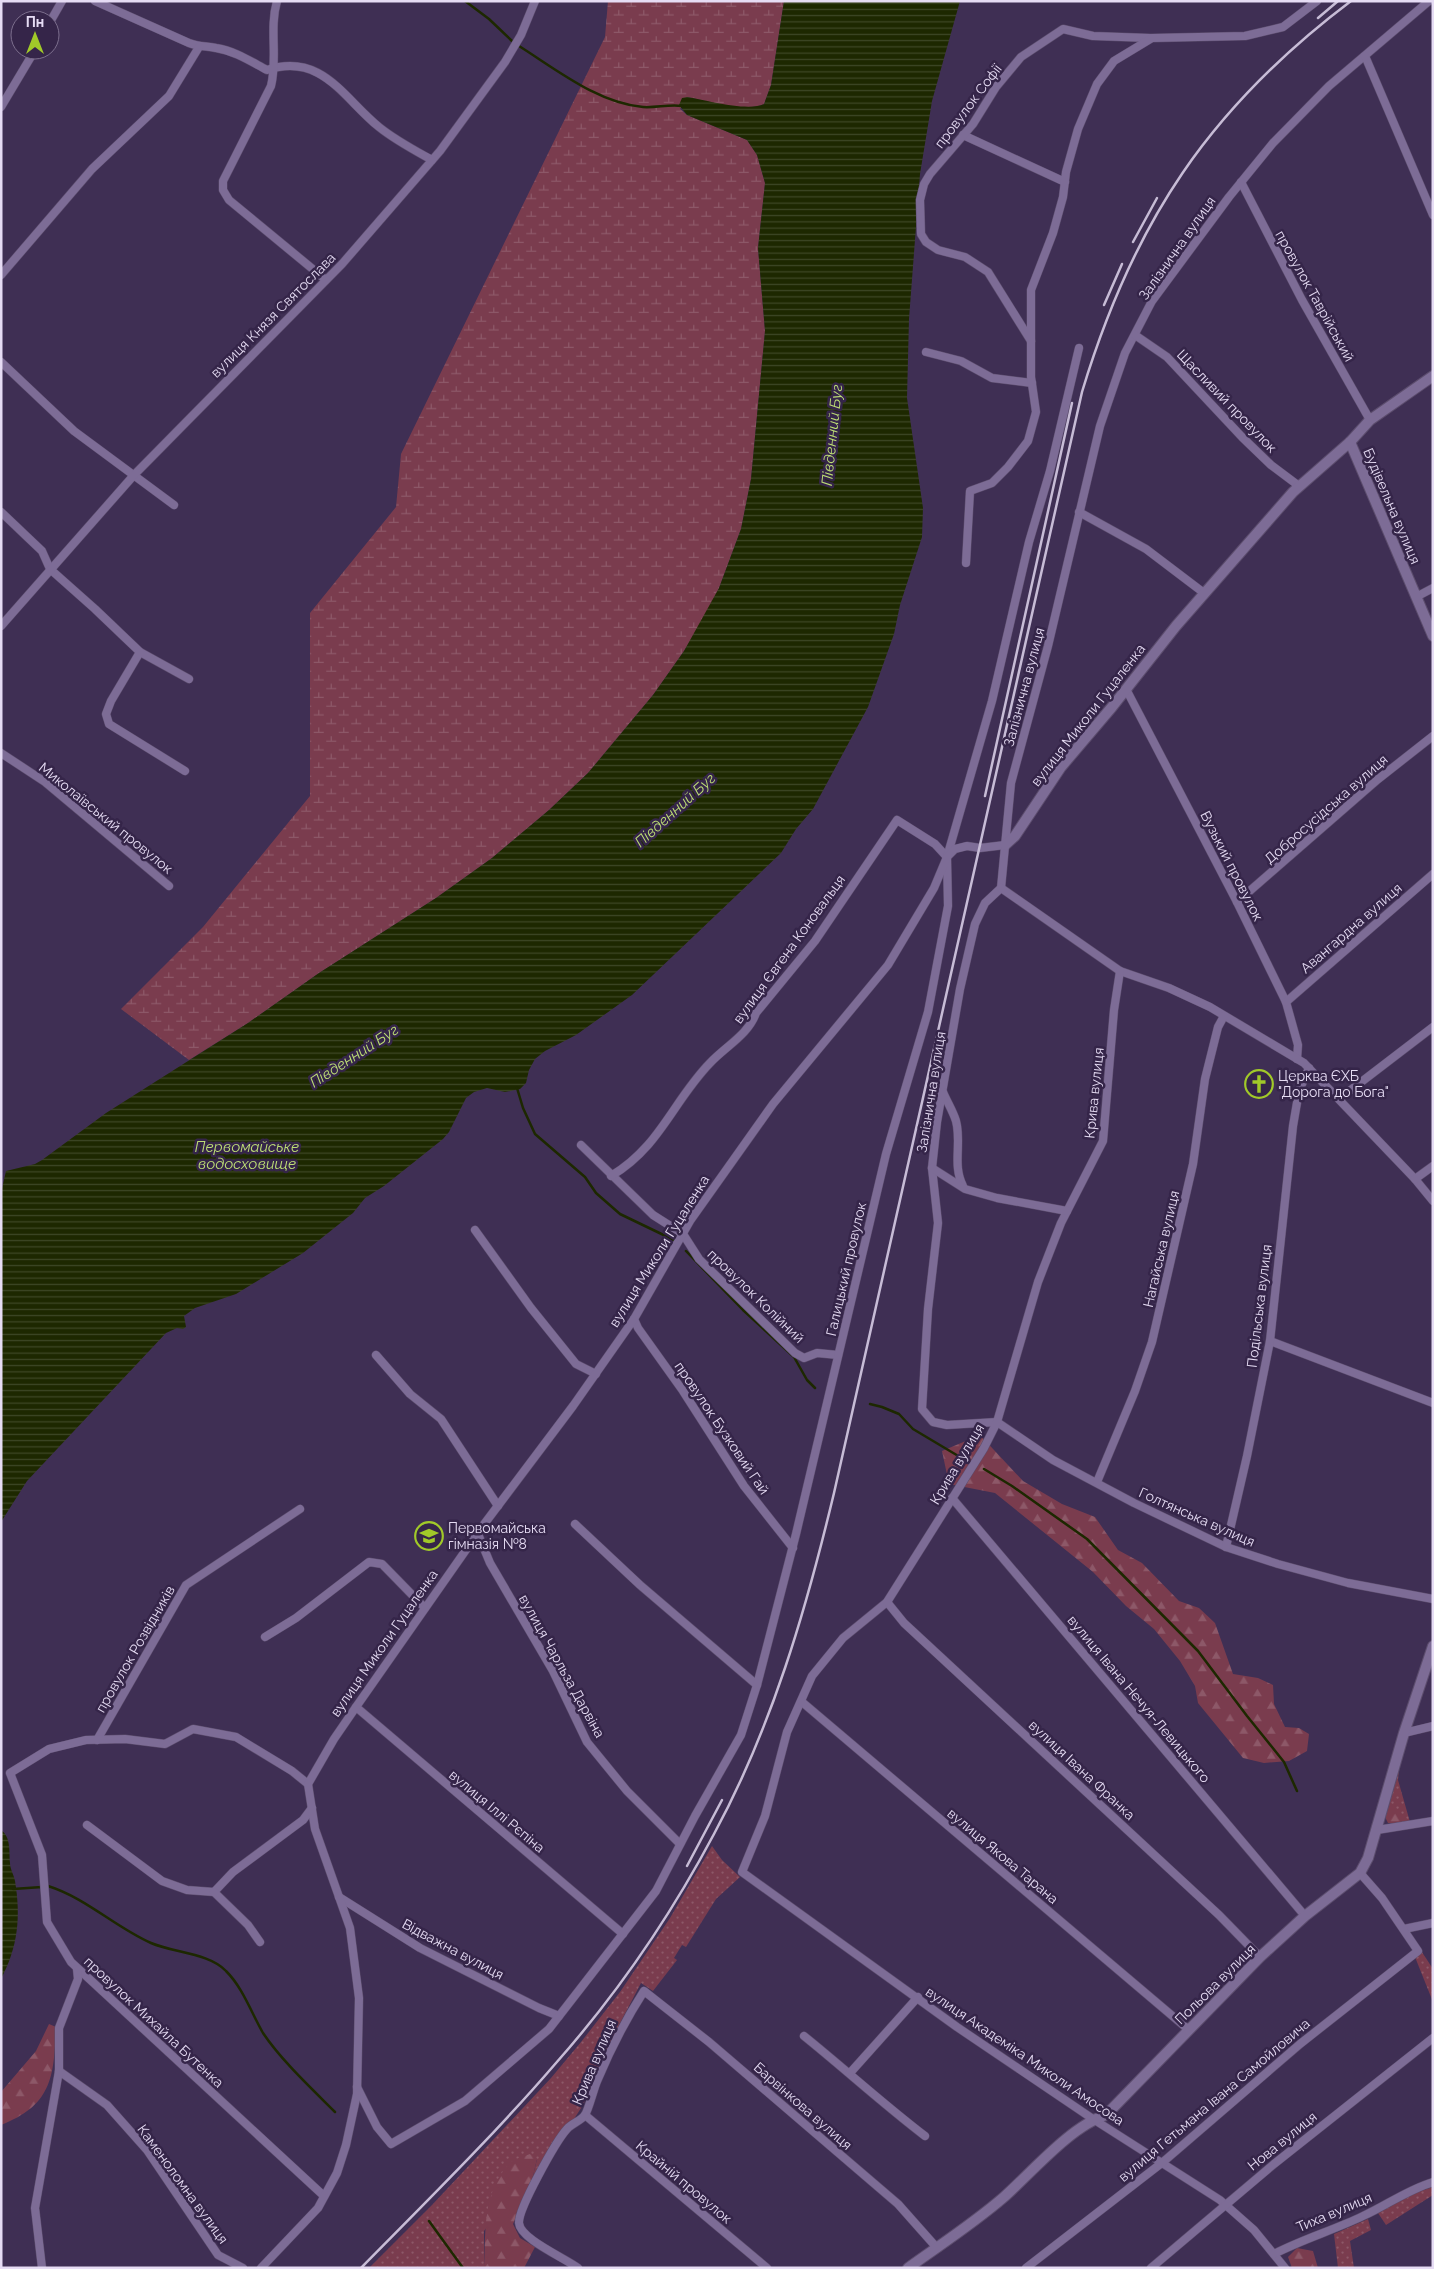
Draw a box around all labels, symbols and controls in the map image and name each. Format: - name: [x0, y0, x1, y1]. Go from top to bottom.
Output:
- north arrow: [10, 10, 60, 60]
- text: Пн: [26, 14, 44, 30]
- street label: провулок Софії: [931, 61, 1005, 151]
- street label: Залізнична вулиця: [1135, 193, 1219, 303]
- street label: провулок Таврійський: [1272, 228, 1358, 364]
- street label: вулиця Князя Святослава: [207, 249, 339, 381]
- street label: Щасливий провулок: [1174, 346, 1280, 456]
- water label: Південний Буг: [818, 383, 846, 487]
- street label: Будівельна вулиця: [1360, 446, 1424, 566]
- street label: Залізнична вулиця: [1000, 626, 1048, 748]
- street label: вулиця Миколи Гуцаленка: [1028, 641, 1148, 789]
- street label: Добросусідська вулиця: [1261, 751, 1391, 867]
- street label: Миколаївський провулок: [36, 759, 176, 877]
- water label: Південний Буг: [631, 769, 719, 851]
- street label: Вузький провулок: [1197, 808, 1267, 924]
- street label: вулиця Євгена Коновальця: [730, 872, 848, 1026]
- street label: Авангардна вулиця: [1297, 880, 1405, 976]
- water label: Південний Буг: [306, 1021, 402, 1091]
- street label: Залізнична вулиця: [914, 1030, 948, 1154]
- street label: Крива вулиця: [1081, 1047, 1107, 1139]
- place label: Церква ЄХБ "Дорога до Бога": [1278, 1068, 1389, 1100]
- church icon: Церква ЄХБ "Дорога до Бога": [1244, 1069, 1274, 1099]
- water label: Первомайське водосховище: [195, 1138, 299, 1173]
- street label: вулиця Миколи Гуцаленка: [606, 1172, 712, 1330]
- street label: Нагайська вулиця: [1140, 1189, 1182, 1309]
- street label: Галицький провулок: [823, 1200, 869, 1338]
- street label: Подільська вулиця: [1244, 1243, 1274, 1369]
- street label: провулок Колійний: [704, 1246, 808, 1346]
- street label: провулок Бузковий Гай: [672, 1359, 772, 1497]
- street label: Крива вулиця: [927, 1421, 987, 1507]
- street label: Голтянська вулиця: [1137, 1484, 1257, 1550]
- place label: Первомайська гімназія №8: [448, 1520, 546, 1552]
- school or university icon: Первомайська гімназія №8: [414, 1521, 444, 1551]
- street label: вулиця Миколи Гуцаленка: [327, 1566, 441, 1720]
- street label: провулок Розвідників: [92, 1583, 178, 1715]
- street label: вулиця Чарльза Дарвіна: [516, 1592, 608, 1740]
- street label: вулиця Івана Нечуя-Левицького: [1064, 1612, 1214, 1786]
- street label: вулиця Івана Франка: [1026, 1717, 1138, 1823]
- street label: вулиця Іллі Рєпіна: [446, 1766, 548, 1856]
- street label: вулиця Якова Тарана: [944, 1805, 1062, 1907]
- street label: Відважна вулиця: [399, 1915, 507, 1983]
- street label: Польова вулиця: [1172, 1941, 1258, 2027]
- street label: провулок Михайла Бутенка: [81, 1953, 227, 2091]
- street label: вулиця Академіка Миколи Амосова: [923, 1983, 1127, 2129]
- street label: вулиця Гетьмана Івана Самойловича: [1115, 2015, 1313, 2185]
- street label: Крива вулиця: [569, 2017, 619, 2107]
- street label: Барвінкова вулиця: [751, 2059, 855, 2153]
- street label: Нова вулиця: [1244, 2108, 1320, 2174]
- street label: Каменоломна вулиця: [134, 2121, 232, 2247]
- street label: Крайній провулок: [633, 2137, 735, 2227]
- street label: Тиха вулиця: [1294, 2189, 1374, 2235]

